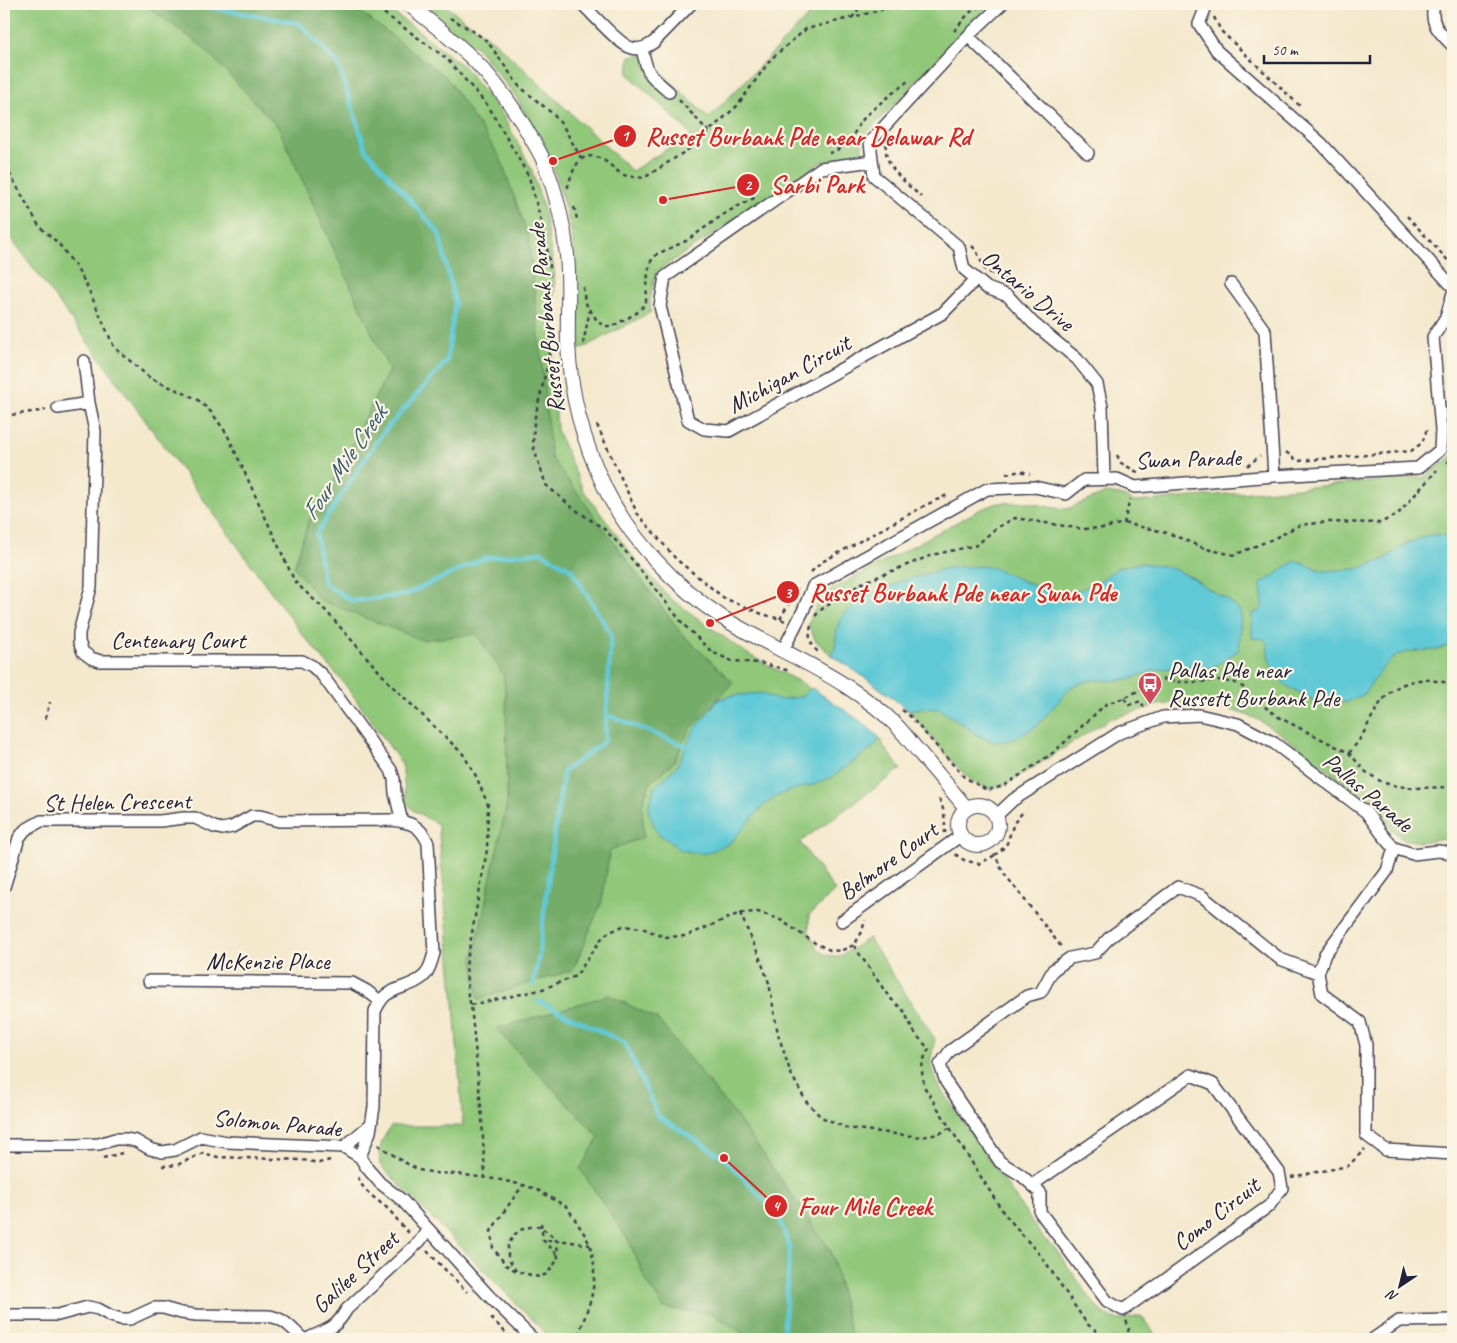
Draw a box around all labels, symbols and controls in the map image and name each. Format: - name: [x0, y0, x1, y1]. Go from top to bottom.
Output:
- scale bar: [1264, 32, 1371, 64]
- text: 50 m: [1272, 41, 1299, 60]
- callout: Russet Burbank Pde near Delawar Rd: [612, 116, 979, 156]
- text: Russet Burbank Pde near Delawar Rd: [646, 121, 975, 153]
- text: 1: [622, 127, 631, 146]
- callout: Sarbi Park: [735, 165, 875, 205]
- text: Sarbi Park: [770, 169, 866, 201]
- text: 2: [745, 176, 753, 195]
- street label: Russet Burbank Parade: [521, 220, 571, 414]
- street label: Ontario Drive: [976, 243, 1082, 339]
- street label: Michigan Circuit: [722, 327, 857, 420]
- water label: Four Mile Creek: [294, 396, 397, 526]
- street label: Swan Parade: [1135, 442, 1244, 476]
- callout: Russet Burbank Pde near Swan Pde: [776, 572, 1125, 612]
- text: Russet Burbank Pde near Swan Pde: [810, 577, 1118, 609]
- text: 3: [785, 584, 793, 603]
- street label: Centenary Court: [111, 625, 247, 655]
- place label: Pallas Pde near Russett Burbank Pde: [1168, 655, 1342, 713]
- bus stop icon: Pallas Pde near Russett Burbank Pde: [1137, 671, 1163, 705]
- street label: Pallas Parade: [1317, 746, 1421, 840]
- street label: St Helen Crescent: [43, 786, 193, 818]
- street label: Belmore Court: [833, 814, 945, 907]
- street label: McKenzie Place: [206, 946, 332, 976]
- street label: Solomon Parade: [212, 1102, 344, 1144]
- street label: Como Circuit: [1166, 1169, 1267, 1257]
- callout: Four Mile Creek: [764, 1186, 942, 1226]
- text: Four Mile Creek: [798, 1191, 935, 1223]
- text: 4: [773, 1197, 782, 1216]
- street label: Galilee Street: [305, 1223, 406, 1320]
- north arrow: [1374, 1260, 1424, 1310]
- text: N: [1382, 1285, 1401, 1306]

